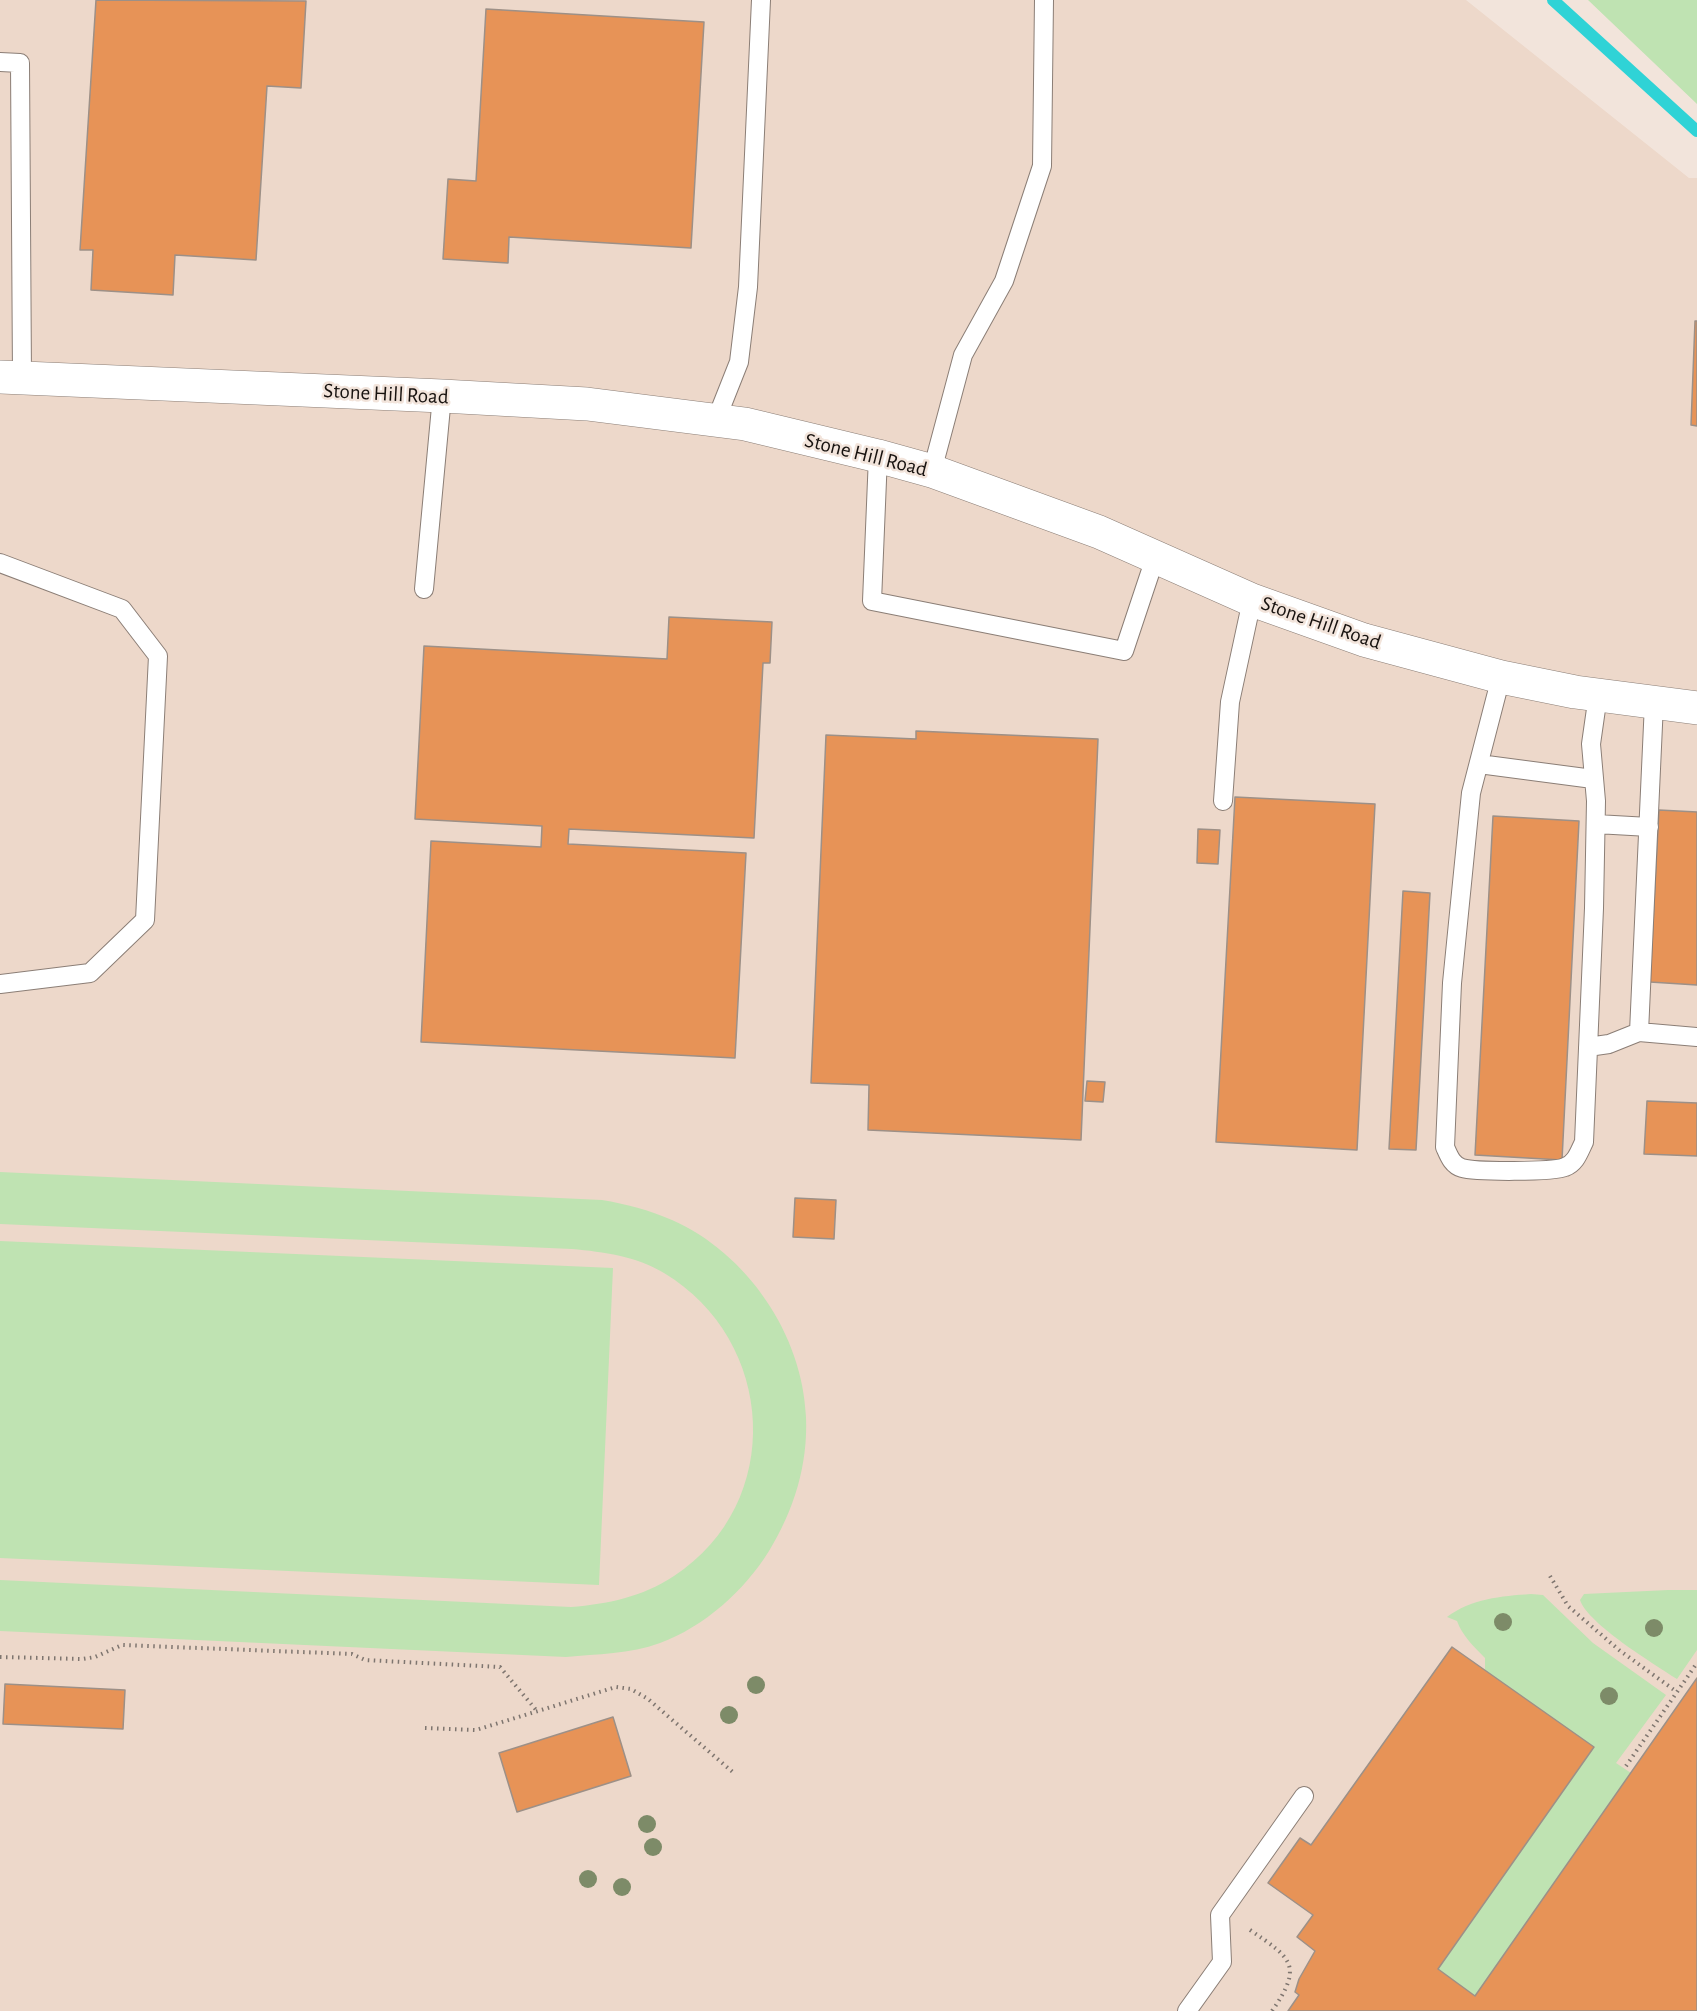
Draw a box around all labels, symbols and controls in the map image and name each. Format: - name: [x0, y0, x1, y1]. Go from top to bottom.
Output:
- street label: Stone Hill Road: [323, 378, 449, 410]
- street label: Stone Hill Road: [802, 428, 930, 482]
- street label: Stone Hill Road: [1258, 591, 1384, 655]

